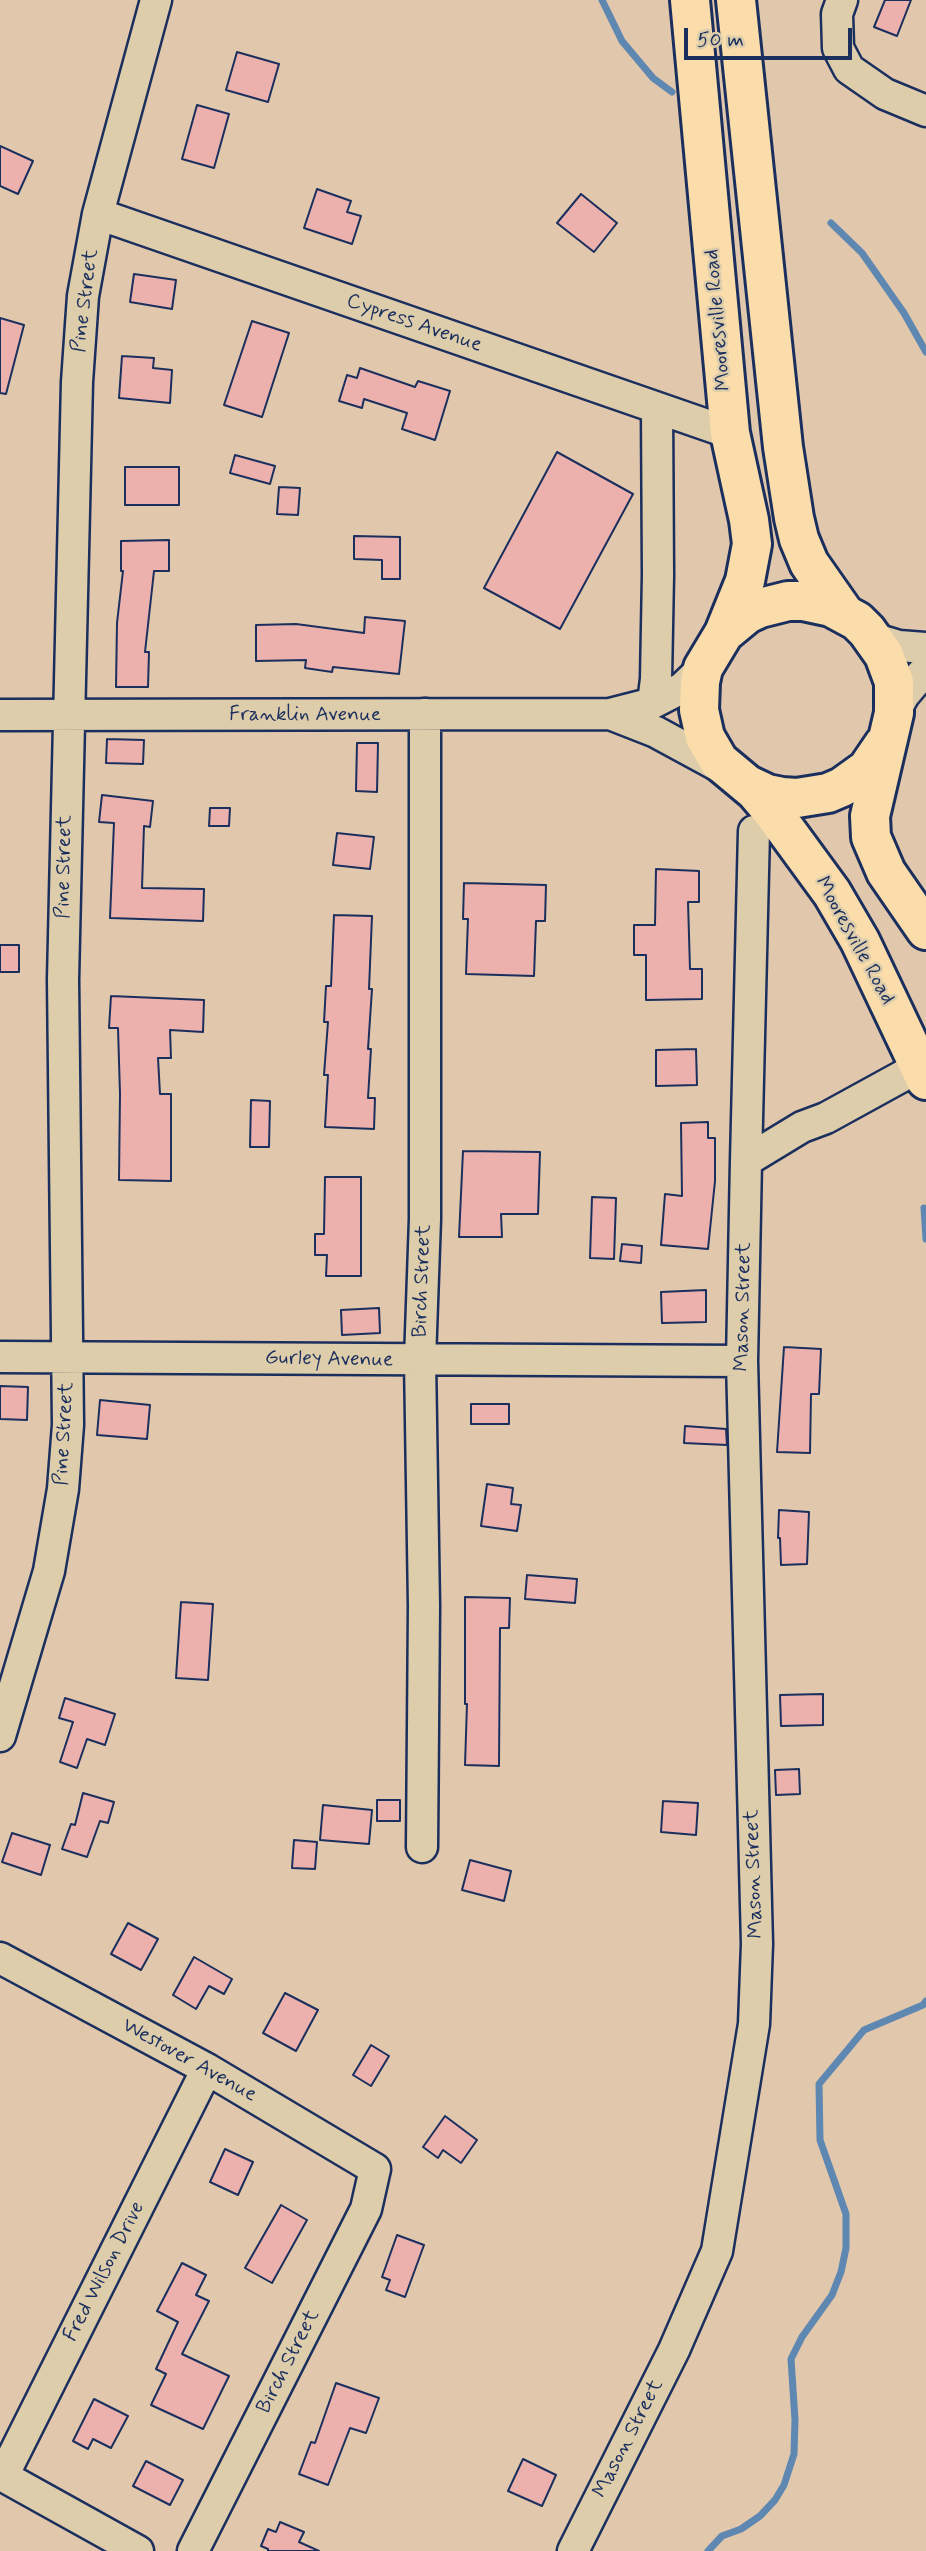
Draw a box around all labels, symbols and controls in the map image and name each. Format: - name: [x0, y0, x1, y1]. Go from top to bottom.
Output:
- scale bar: [688, 14, 856, 58]
- text: 50 m: [697, 26, 744, 54]
- street label: Pine Street: [67, 248, 105, 354]
- street label: Mooresville Road: [700, 248, 738, 392]
- street label: Cypress Avenue: [343, 289, 485, 359]
- street label: Franklin Avenue: [229, 703, 381, 729]
- street label: Pine Street: [51, 815, 79, 919]
- street label: Mooresville Road: [808, 873, 900, 1009]
- street label: Birch Street: [408, 1224, 438, 1338]
- street label: Mason Street: [730, 1242, 758, 1372]
- street label: Gurley Avenue: [265, 1346, 393, 1374]
- street label: Pine Street: [50, 1382, 80, 1486]
- street label: Mason Street: [740, 1809, 770, 1939]
- street label: Westover Avenue: [117, 2014, 261, 2108]
- street label: Fred Wilson Drive: [59, 2198, 151, 2346]
- street label: Birch Street: [252, 2306, 326, 2418]
- street label: Mason Street: [588, 2376, 670, 2502]

